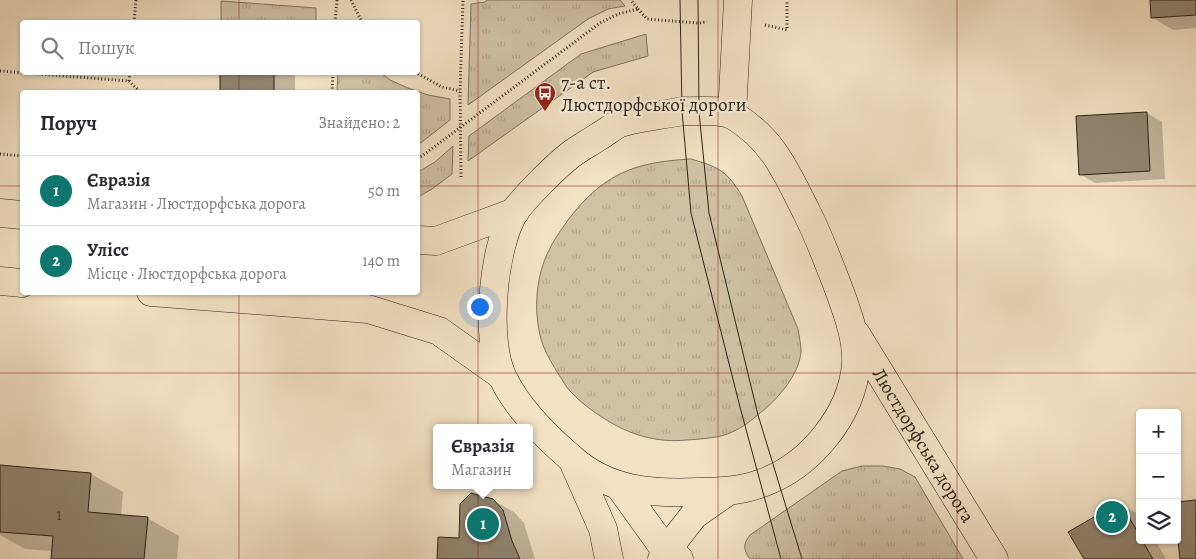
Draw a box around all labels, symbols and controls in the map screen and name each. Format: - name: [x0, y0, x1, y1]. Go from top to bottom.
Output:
- search box: [20, 20, 420, 75]
- icon: search: [38, 34, 66, 62]
- text: Пошук: [78, 35, 135, 61]
- place label: 7-а ст. Люстдорфської дороги: [561, 70, 747, 118]
- bus stop icon: 7-а ст. Люстдорфської дороги: [533, 81, 557, 112]
- text: Поруч: [40, 109, 97, 137]
- text: Знайдено: 2: [319, 112, 400, 134]
- text: Євразія: [87, 167, 150, 193]
- text: 1: [53, 180, 59, 202]
- text: 50 m: [368, 180, 400, 202]
- text: Магазин · Люстдорфська дорога: [87, 193, 306, 215]
- text: Улісс: [87, 237, 129, 263]
- text: 2: [52, 250, 60, 272]
- text: 140 m: [362, 250, 400, 272]
- text: Місце · Люстдорфська дорога: [87, 263, 287, 285]
- your location: [467, 294, 493, 320]
- street label: Люстдорфська дорога: [866, 363, 981, 528]
- map controls: [1136, 409, 1181, 544]
- button: +: [1136, 409, 1181, 454]
- popup: [433, 424, 533, 489]
- text: Євразія: [451, 433, 515, 459]
- button: −: [1136, 454, 1181, 499]
- text: Магазин: [451, 459, 512, 481]
- pin: 2: [1096, 498, 1128, 536]
- button: layers: [1136, 499, 1181, 544]
- house number: 1: [56, 504, 62, 526]
- pin: 1: [467, 505, 499, 543]

